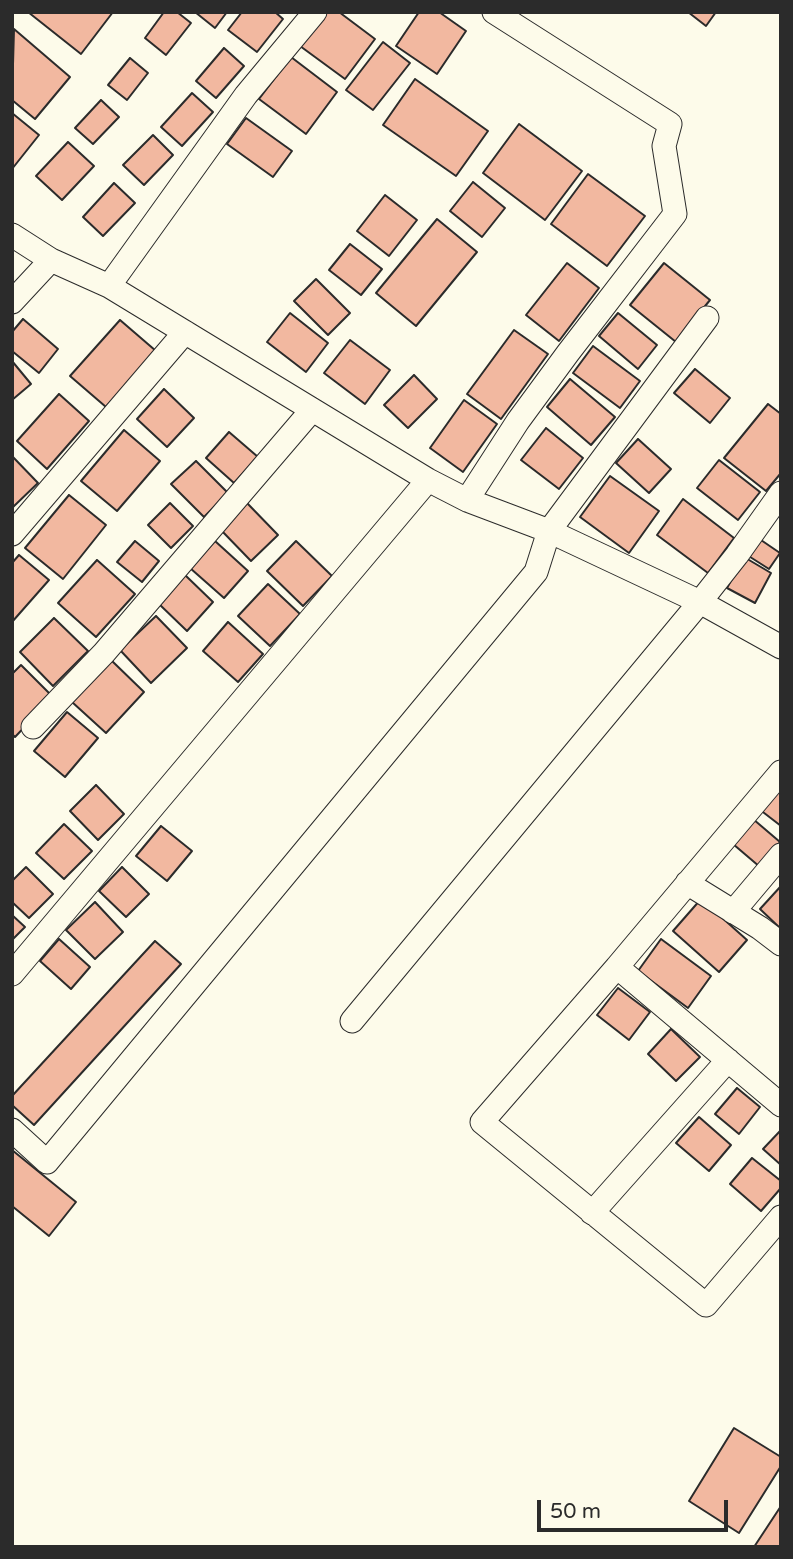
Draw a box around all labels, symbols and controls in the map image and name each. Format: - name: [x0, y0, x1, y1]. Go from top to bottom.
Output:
- scale bar: [541, 1486, 732, 1530]
- text: 50 m: [550, 1499, 601, 1524]

